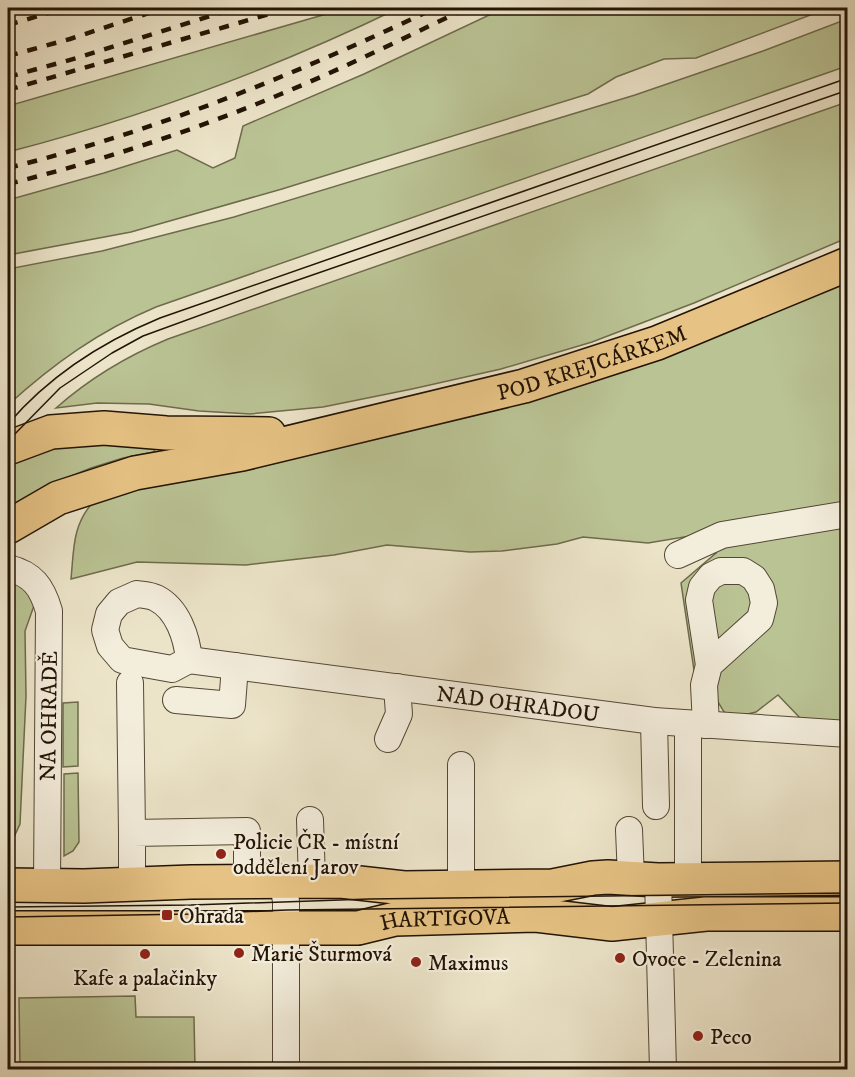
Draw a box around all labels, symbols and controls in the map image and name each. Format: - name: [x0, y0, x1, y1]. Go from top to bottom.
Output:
- street label: POD KREJCÁRKEM: [494, 320, 691, 407]
- street label: NA OHRADĚ: [35, 651, 64, 781]
- street label: NAD OHRADOU: [435, 681, 601, 729]
- place label: Policie ČR - místní oddělení Jarov: [233, 828, 400, 881]
- marker: Policie ČR - místní oddělení Jarov: [214, 847, 228, 861]
- place label: Ohrada: [179, 903, 245, 930]
- street label: HARTIGOVA: [377, 904, 511, 937]
- marker: Ohrada: [160, 908, 174, 922]
- place label: Marie Šturmová: [251, 940, 392, 968]
- marker: Marie Šturmová: [232, 946, 246, 960]
- place label: Ovoce - Zelenina: [632, 946, 782, 973]
- marker: Kafe a palačinky: [138, 947, 152, 961]
- place label: Maximus: [428, 950, 508, 977]
- marker: Ovoce - Zelenina: [613, 951, 627, 965]
- marker: Maximus: [409, 955, 423, 969]
- place label: Kafe a palačinky: [73, 965, 218, 992]
- place label: Peco: [710, 1024, 752, 1051]
- marker: Peco: [691, 1029, 705, 1043]

